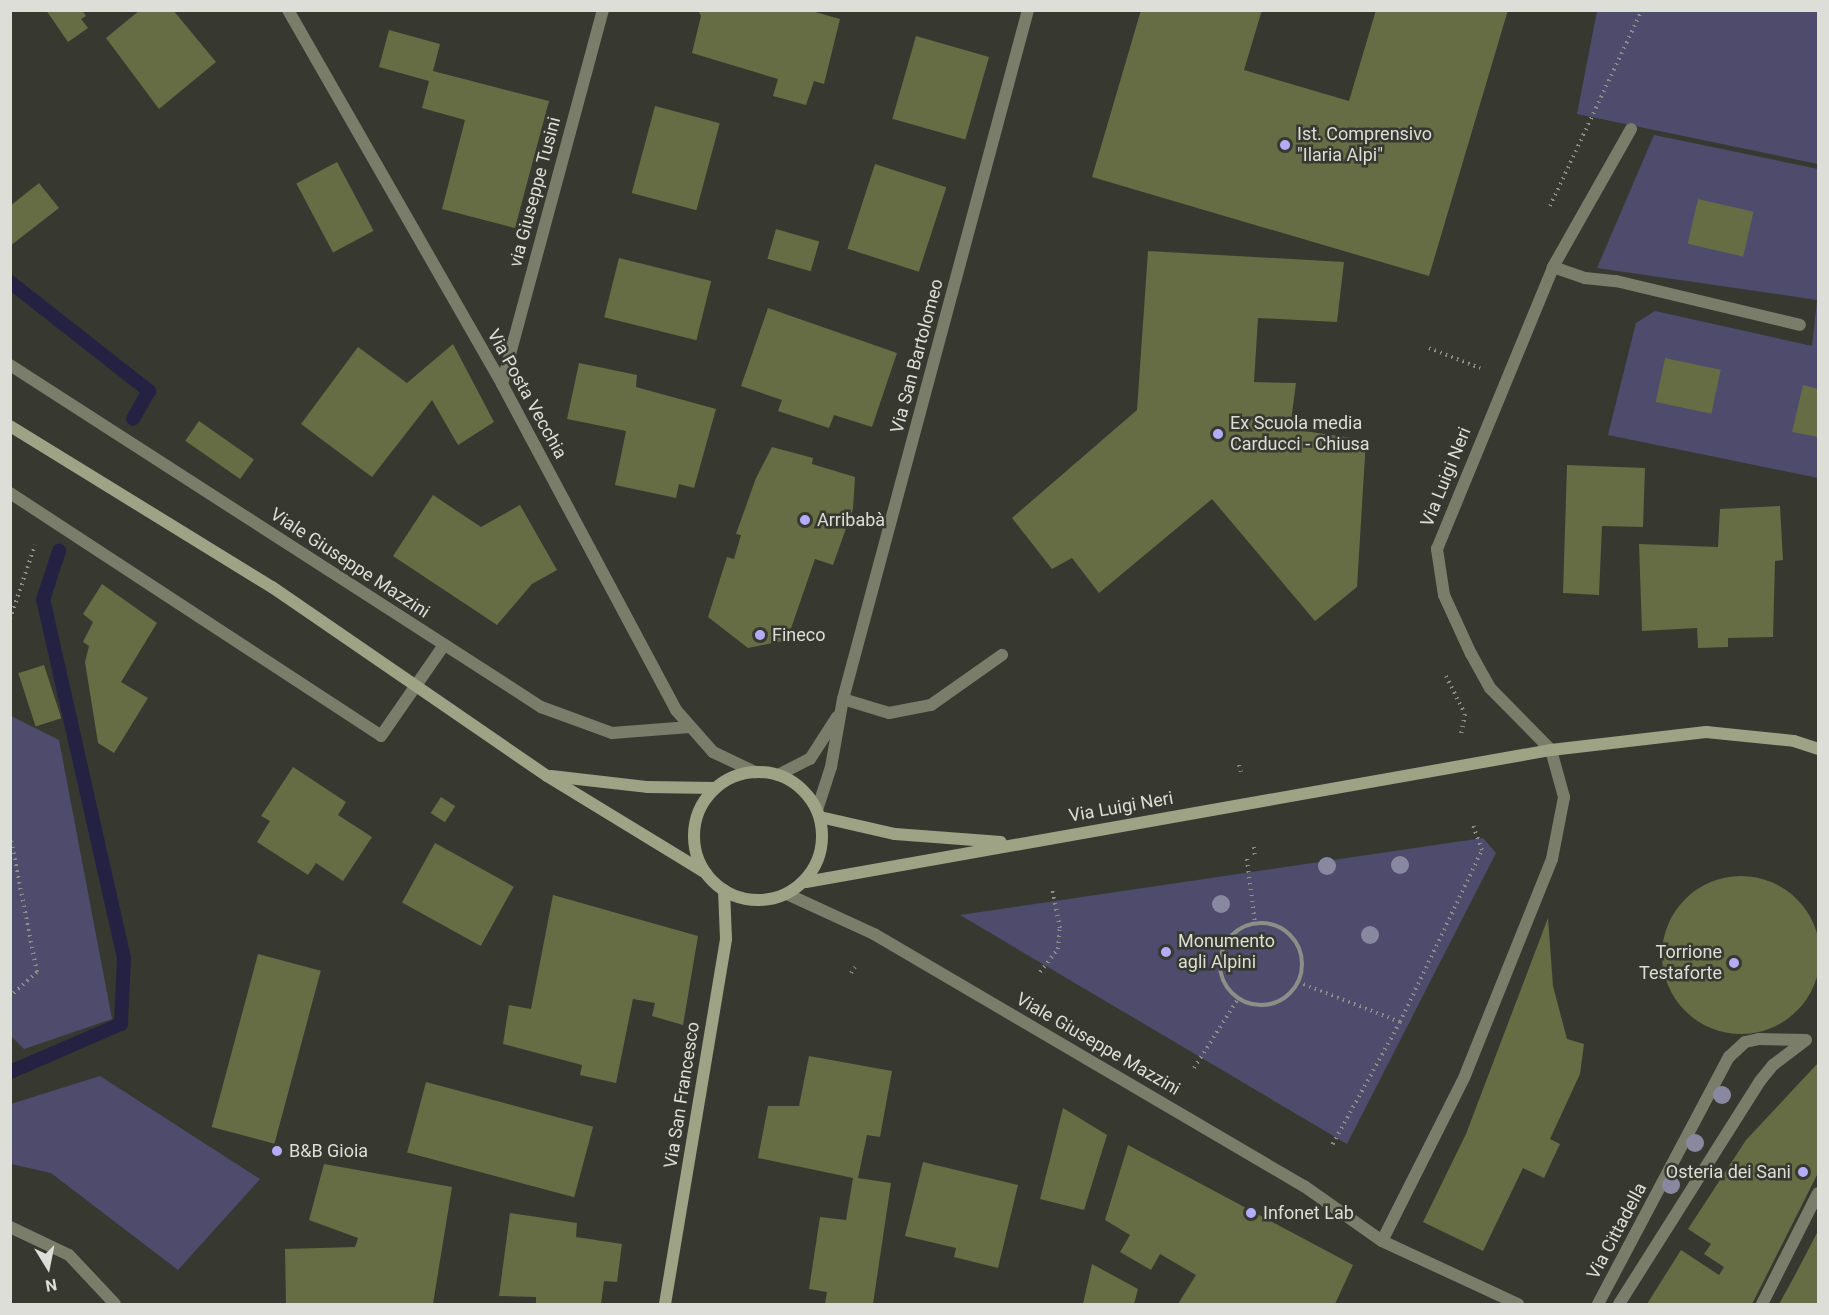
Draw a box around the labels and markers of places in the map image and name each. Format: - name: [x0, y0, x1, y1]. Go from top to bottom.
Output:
- place label: Ist. Comprensivo "Ilaria Alpi": [1297, 124, 1432, 166]
- marker: Ist. Comprensivo "Ilaria Alpi": [1278, 138, 1292, 152]
- place label: Ex Scuola media Carducci - Chiusa: [1230, 413, 1370, 456]
- marker: Ex Scuola media Carducci - Chiusa: [1211, 427, 1225, 441]
- place label: Arribabà: [817, 509, 885, 531]
- marker: Arribabà: [798, 513, 812, 527]
- place label: Fineco: [772, 624, 825, 646]
- marker: Fineco: [753, 628, 767, 642]
- place label: Monumento agli Alpini: [1178, 931, 1275, 974]
- place label: Torrione Testaforte: [1639, 942, 1722, 984]
- marker: Monumento agli Alpini: [1159, 945, 1173, 959]
- marker: Torrione Testaforte: [1727, 956, 1741, 970]
- place label: B&B Gioia: [289, 1140, 368, 1162]
- marker: B&B Gioia: [270, 1144, 284, 1158]
- place label: Osteria dei Sani: [1666, 1161, 1791, 1183]
- marker: Osteria dei Sani: [1796, 1165, 1810, 1179]
- place label: Infonet Lab: [1263, 1202, 1354, 1224]
- marker: Infonet Lab: [1244, 1206, 1258, 1220]

